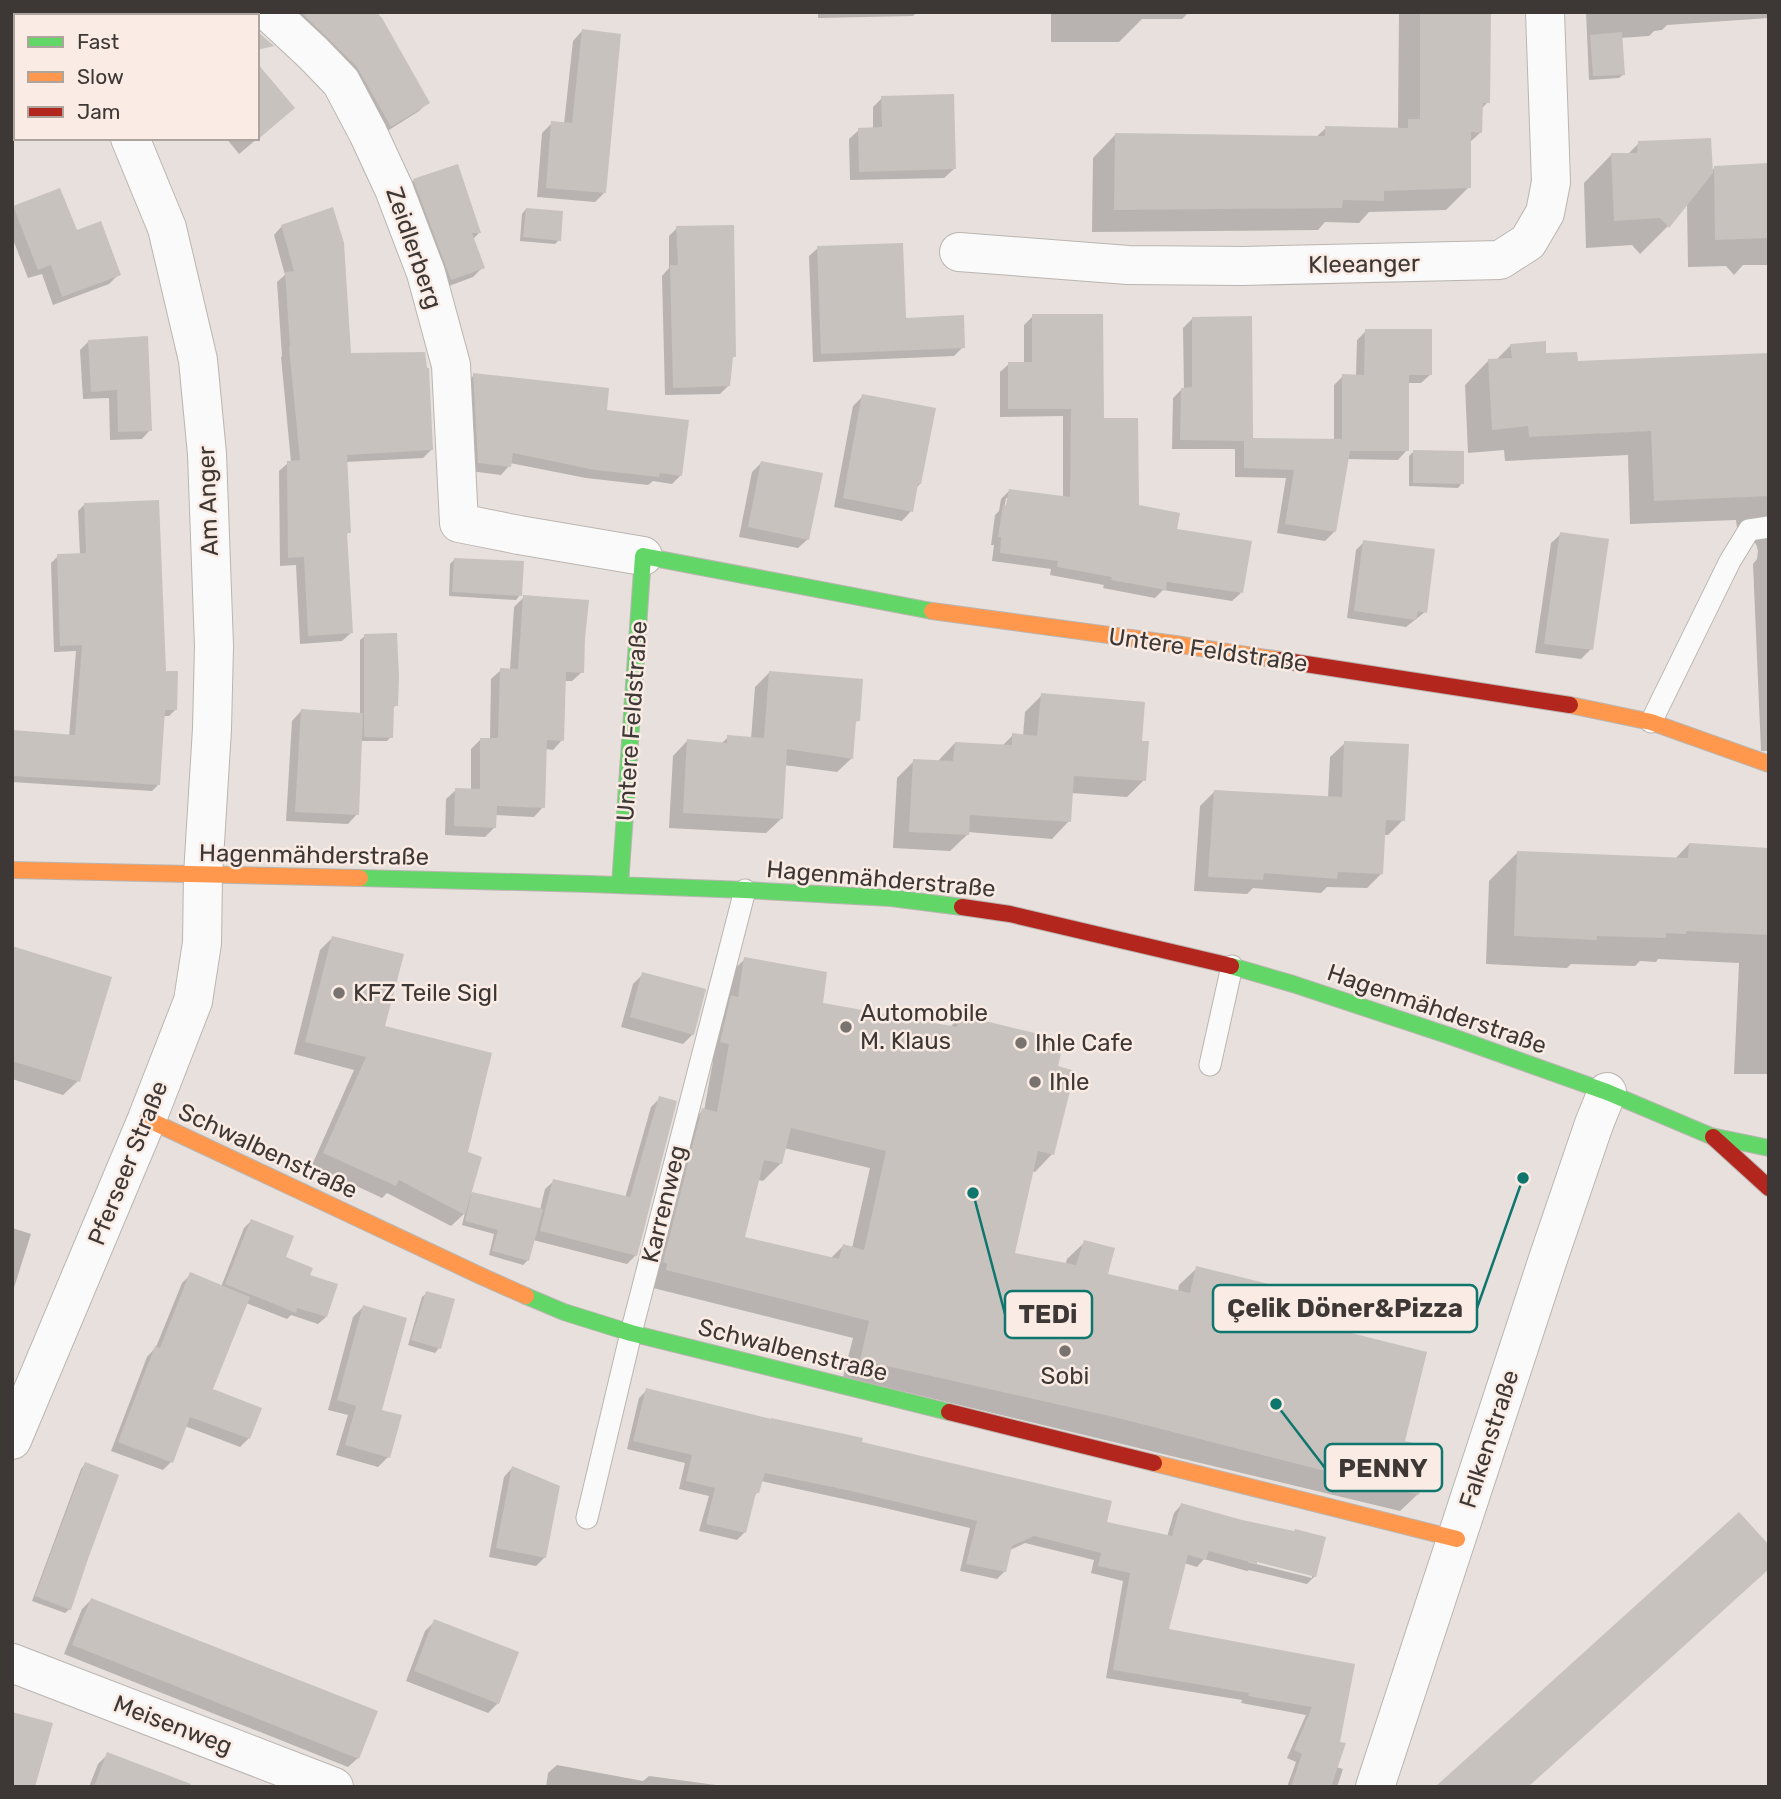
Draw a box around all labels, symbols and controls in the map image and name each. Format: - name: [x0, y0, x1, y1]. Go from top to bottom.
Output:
- legend: [14, 14, 259, 140]
- text: Fast: [77, 29, 119, 54]
- text: Slow: [77, 64, 124, 89]
- text: Jam: [77, 99, 121, 124]
- street label: Zeidlerberg: [380, 183, 448, 313]
- street label: Kleeanger: [1308, 249, 1420, 279]
- street label: Am Anger: [192, 445, 224, 557]
- street label: Untere Feldstraße: [611, 620, 653, 822]
- street label: Untere Feldstraße: [1107, 622, 1309, 678]
- street label: Hagenmähderstraße: [199, 839, 429, 871]
- street label: Hagenmähderstraße: [765, 855, 997, 903]
- street label: Hagenmähderstraße: [1324, 958, 1550, 1060]
- place label: KFZ Teile Sigl: [353, 979, 498, 1007]
- marker: KFZ Teile Sigl: [331, 985, 347, 1001]
- place label: Automobile M. Klaus: [860, 999, 988, 1055]
- marker: Automobile M. Klaus: [838, 1019, 854, 1035]
- place label: Ihle Cafe: [1035, 1029, 1133, 1057]
- marker: Ihle Cafe: [1013, 1035, 1029, 1051]
- place label: Ihle: [1049, 1068, 1089, 1096]
- marker: Ihle: [1027, 1074, 1043, 1090]
- street label: Pferseer Straße: [82, 1077, 174, 1249]
- street label: Schwalbenstraße: [174, 1097, 362, 1205]
- street label: Karrenweg: [636, 1142, 692, 1266]
- callout: Çelik Döner&Pizza: [1213, 1285, 1477, 1332]
- callout: TEDi: [1005, 1291, 1092, 1338]
- text: Çelik Döner&Pizza: [1227, 1293, 1463, 1324]
- text: TEDi: [1018, 1299, 1078, 1330]
- street label: Schwalbenstraße: [695, 1313, 891, 1387]
- marker: Sobi: [1057, 1343, 1073, 1359]
- place label: Sobi: [1041, 1362, 1089, 1390]
- street label: Falkenstraße: [1454, 1366, 1524, 1512]
- callout: PENNY: [1325, 1444, 1442, 1491]
- text: PENNY: [1338, 1453, 1428, 1484]
- street label: Meisenweg: [110, 1690, 236, 1760]

